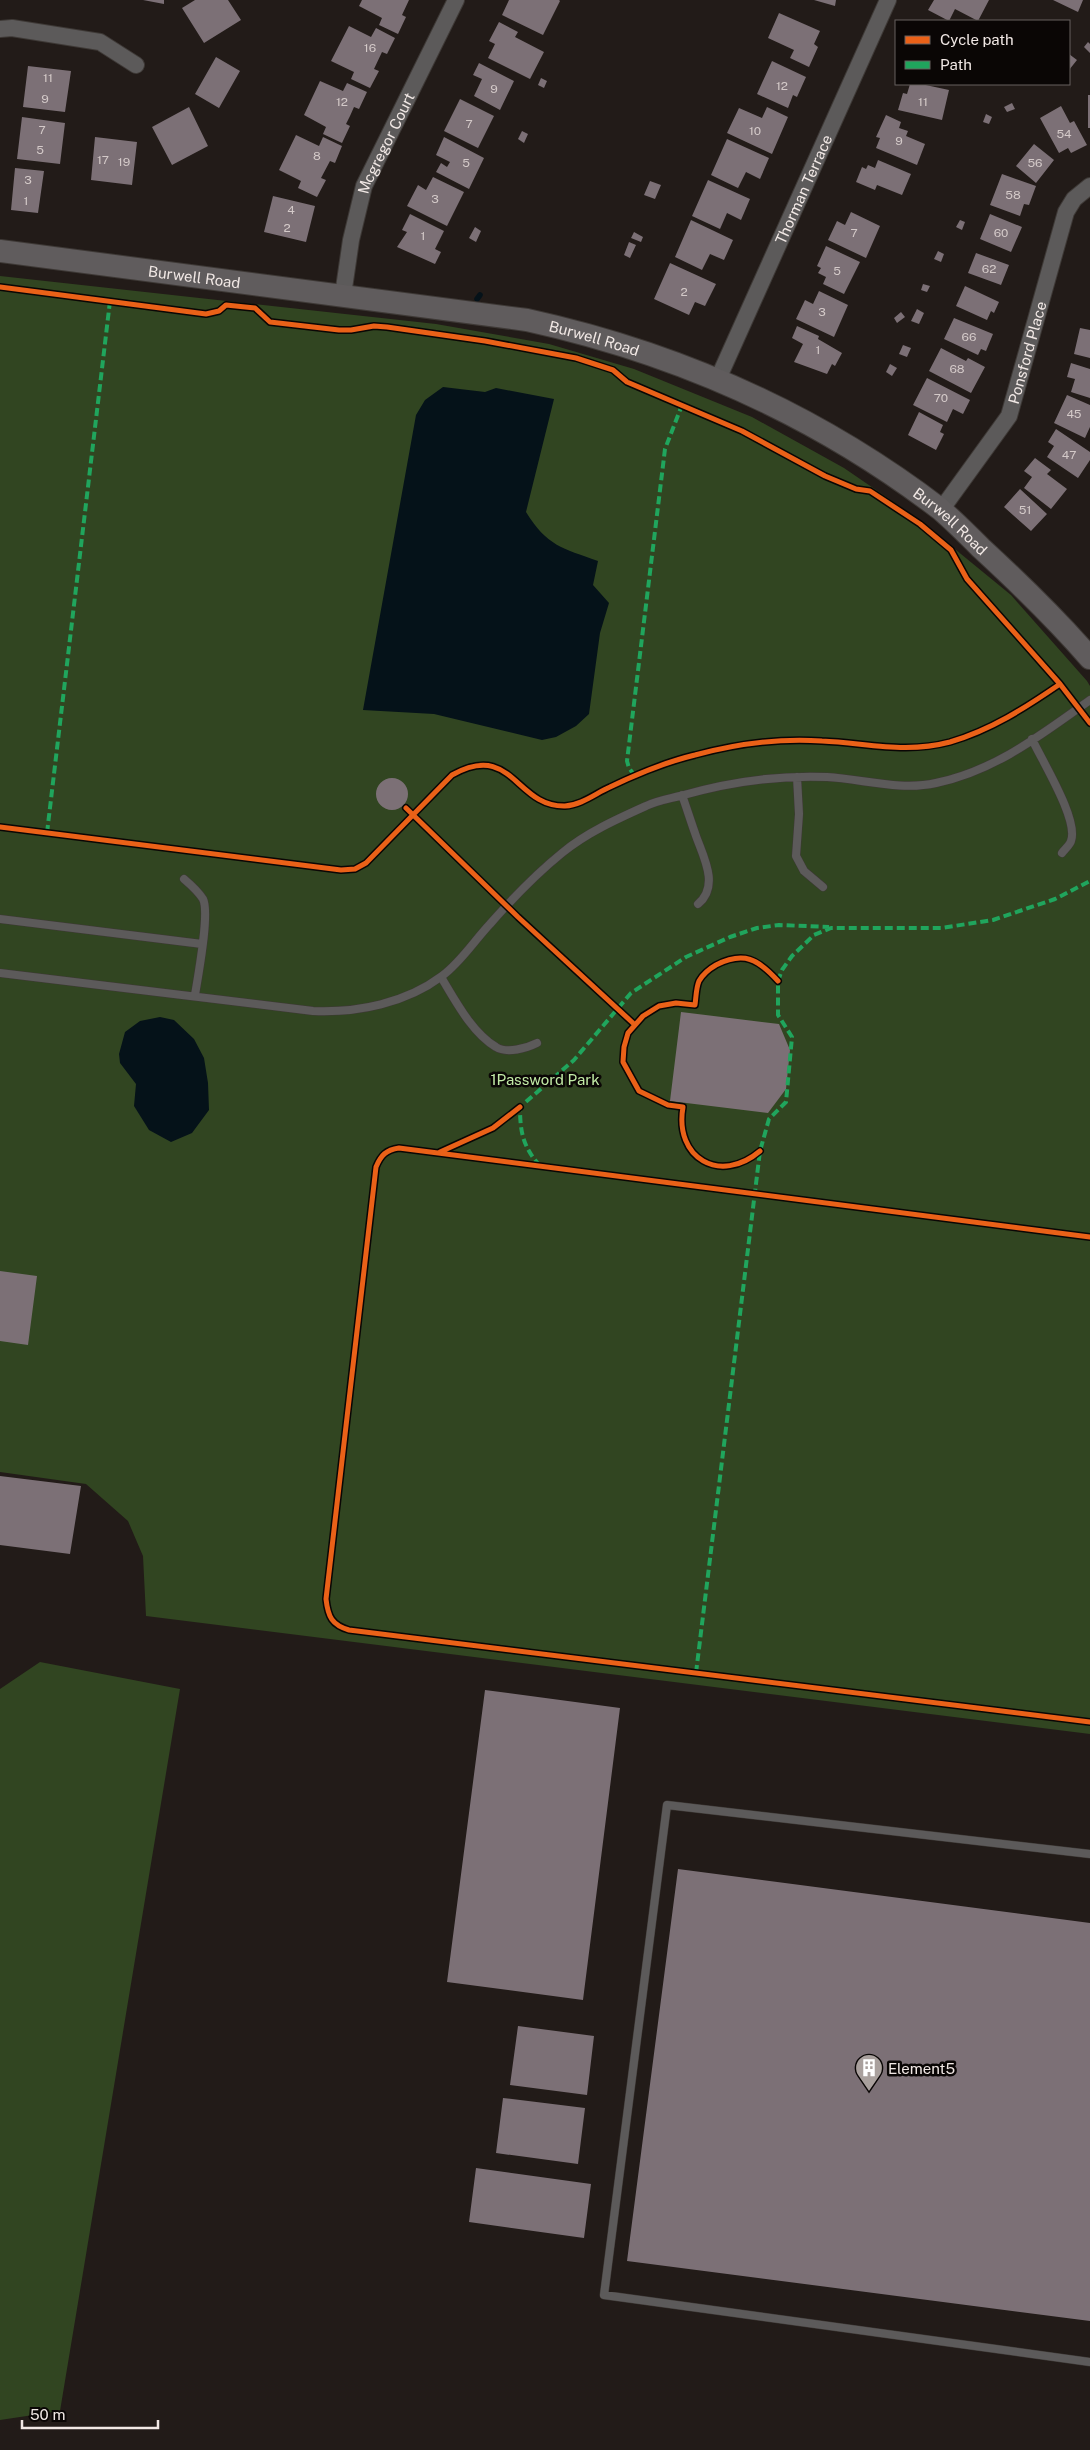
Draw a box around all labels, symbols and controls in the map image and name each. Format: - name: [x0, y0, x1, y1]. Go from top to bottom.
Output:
- legend: [895, 20, 1070, 85]
- text: Cycle path: [940, 31, 1014, 48]
- house number: 16: [364, 41, 376, 55]
- text: Path: [940, 56, 972, 73]
- house number: 11: [43, 71, 53, 85]
- house number: 12: [776, 79, 788, 93]
- house number: 9: [490, 82, 498, 96]
- street label: Mcgregor Court: [354, 89, 418, 195]
- house number: 9: [41, 92, 49, 106]
- house number: 12: [336, 95, 348, 109]
- house number: 11: [918, 95, 928, 109]
- house number: 7: [465, 117, 473, 131]
- house number: 7: [38, 123, 46, 137]
- house number: 10: [749, 124, 761, 138]
- house number: 54: [1056, 127, 1072, 141]
- street label: Thorman Terrace: [771, 132, 835, 247]
- house number: 9: [895, 134, 903, 148]
- house number: 5: [36, 143, 44, 157]
- house number: 8: [313, 149, 321, 163]
- house number: 17: [97, 153, 109, 167]
- house number: 19: [118, 155, 130, 169]
- house number: 5: [462, 156, 470, 170]
- house number: 56: [1027, 156, 1043, 170]
- house number: 3: [24, 173, 32, 187]
- house number: 58: [1005, 188, 1021, 202]
- house number: 3: [431, 192, 439, 206]
- house number: 1: [24, 194, 28, 208]
- house number: 4: [287, 203, 295, 217]
- house number: 2: [283, 221, 291, 235]
- house number: 7: [850, 226, 858, 240]
- house number: 60: [994, 226, 1008, 240]
- house number: 1: [421, 229, 425, 243]
- street label: Burwell Road: [147, 262, 242, 291]
- house number: 62: [982, 262, 996, 276]
- house number: 5: [833, 264, 841, 278]
- house number: 2: [680, 285, 688, 299]
- street label: Ponsford Place: [1004, 299, 1049, 406]
- house number: 3: [818, 305, 826, 319]
- street label: Burwell Road: [547, 317, 642, 359]
- house number: 66: [962, 330, 976, 344]
- house number: 1: [816, 343, 820, 357]
- house number: 68: [949, 362, 965, 376]
- house number: 70: [934, 391, 948, 405]
- house number: 45: [1066, 407, 1082, 421]
- house number: 47: [1062, 448, 1076, 462]
- street label: Burwell Road: [910, 484, 991, 558]
- house number: 51: [1019, 503, 1031, 517]
- park label: 1Password Park: [490, 1071, 600, 1088]
- building icon: Element5: [854, 2053, 884, 2092]
- place label: Element5: [888, 2060, 955, 2077]
- scale bar: [22, 2398, 159, 2430]
- text: 50 m: [30, 2406, 65, 2423]

